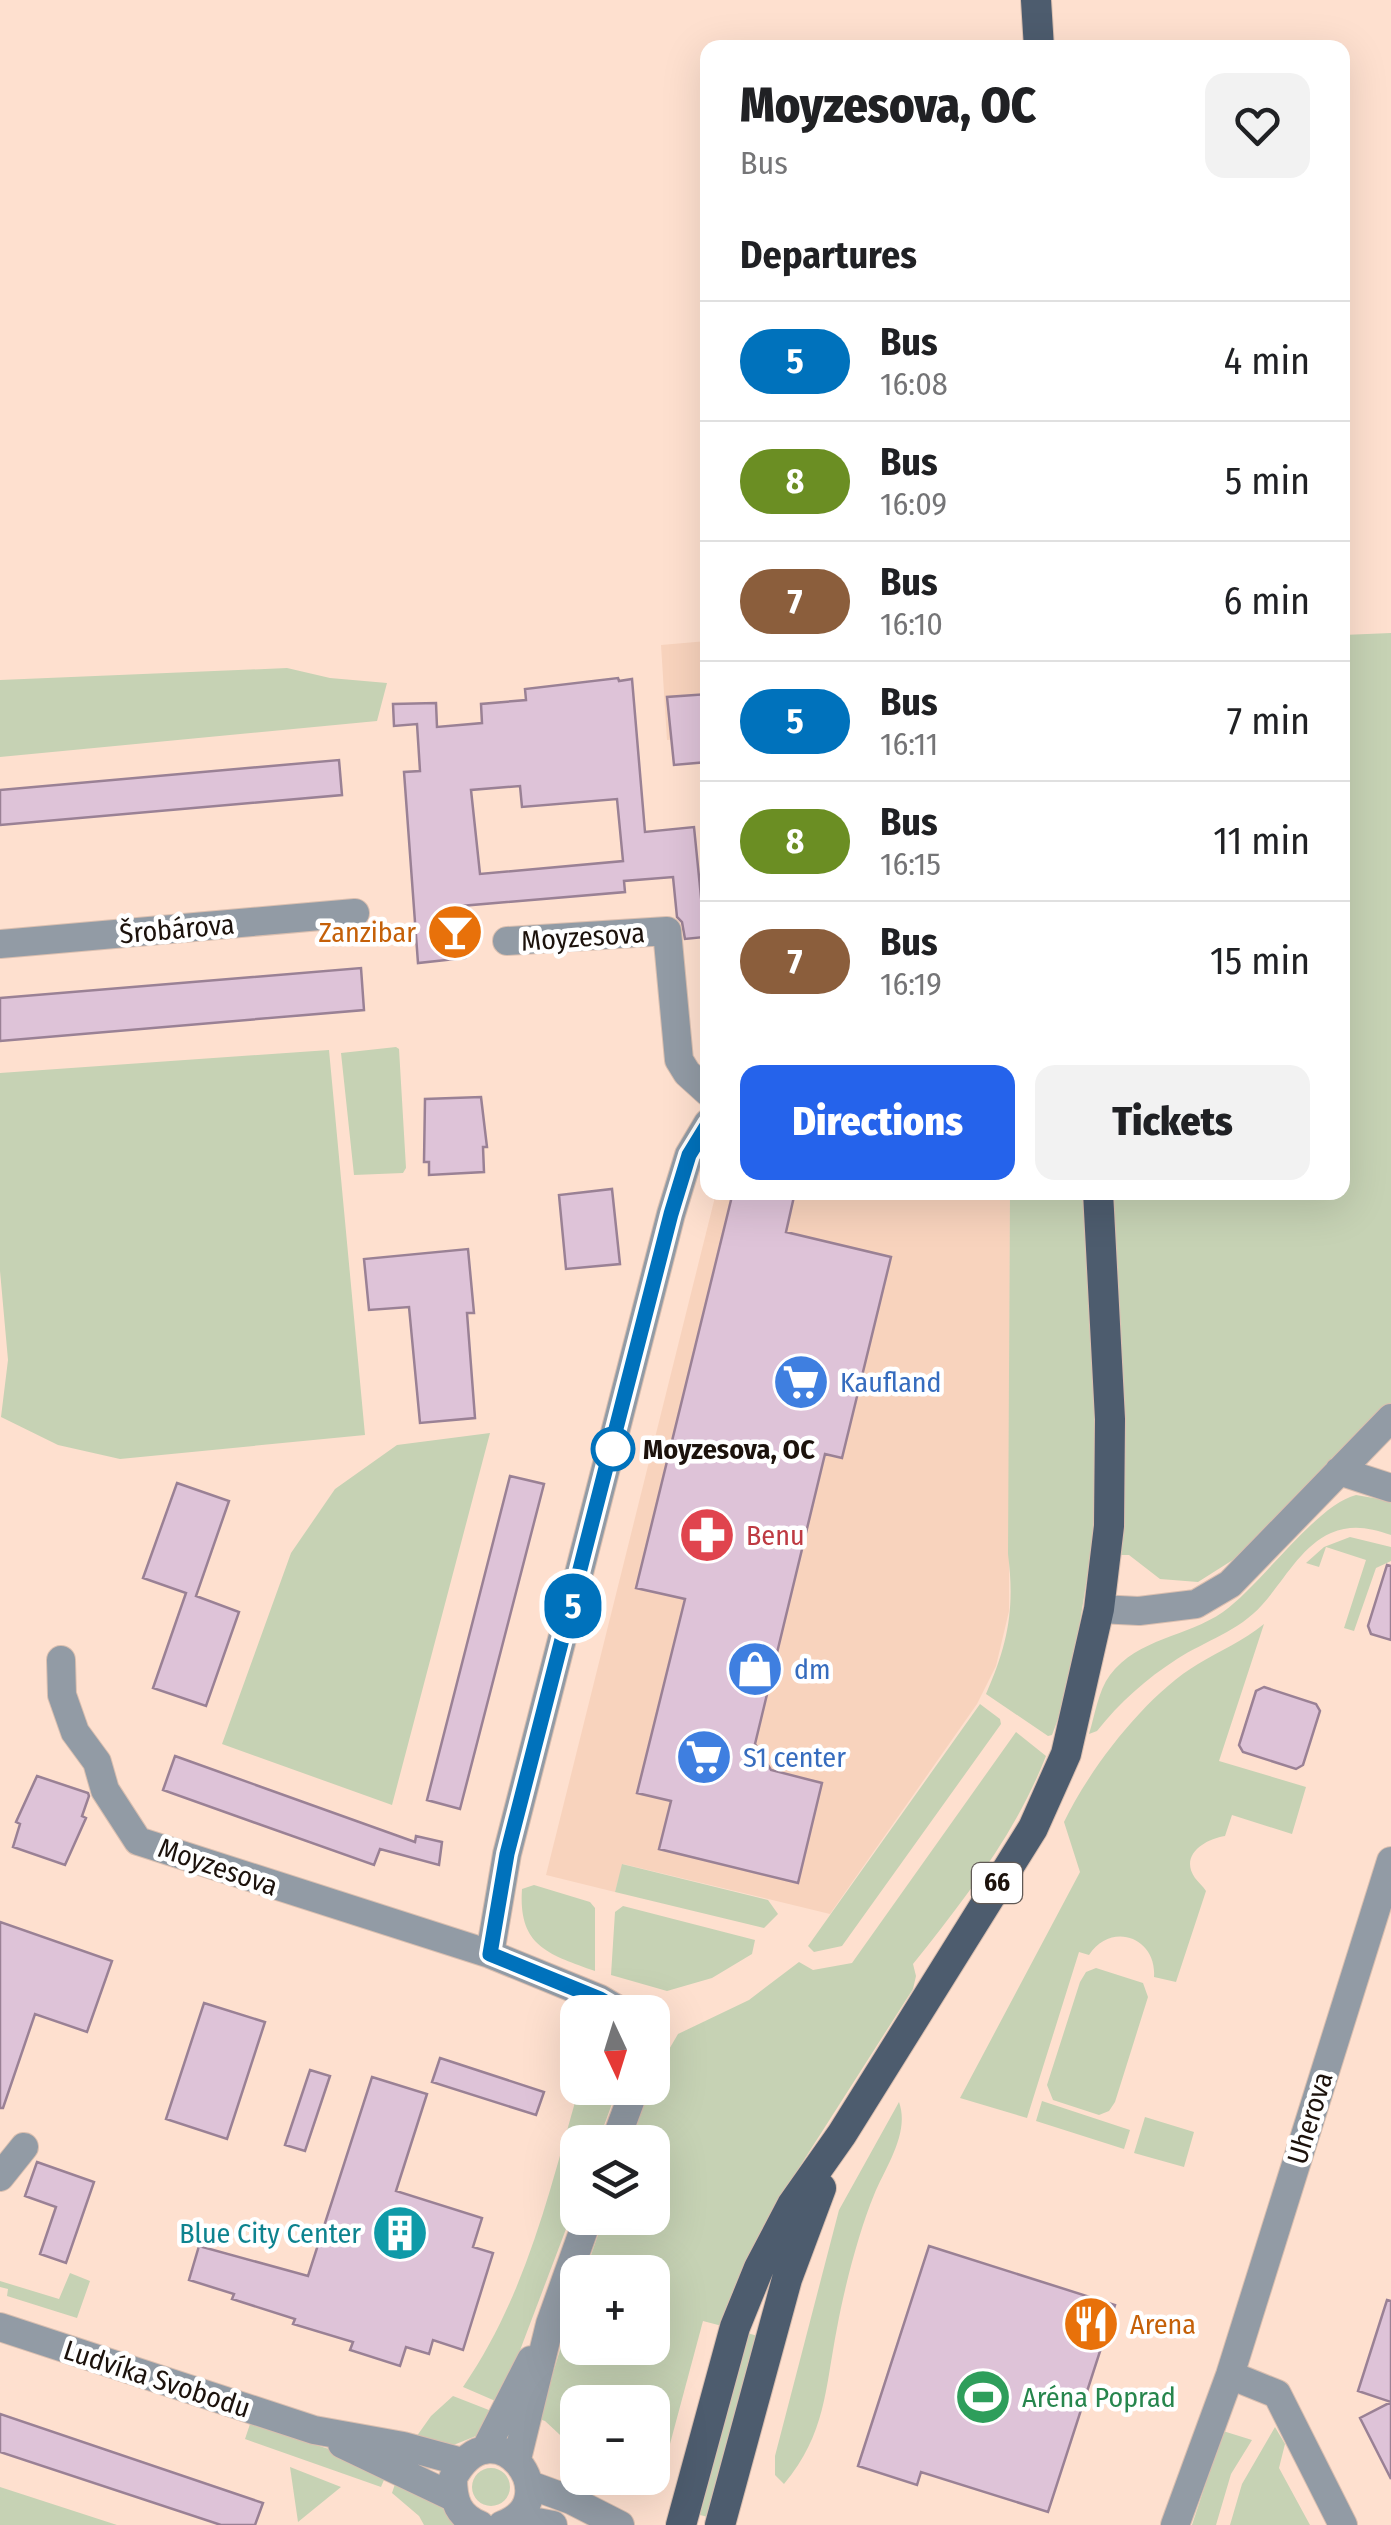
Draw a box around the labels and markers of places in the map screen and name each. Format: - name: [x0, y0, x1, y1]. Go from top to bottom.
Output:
- bar icon: Zanzibar: [425, 902, 485, 962]
- place label: Zanzibar: [318, 916, 416, 949]
- supermarket icon: Kaufland: [771, 1352, 831, 1412]
- place label: Kaufland: [840, 1366, 942, 1399]
- marker: Moyzesova, OC: [592, 1428, 634, 1470]
- place label: Moyzesova, OC: [643, 1433, 815, 1466]
- pharmacy icon: Benu: [677, 1505, 737, 1565]
- place label: Benu: [746, 1519, 805, 1552]
- shop icon: dm: [725, 1639, 785, 1699]
- place label: dm: [794, 1653, 831, 1686]
- supermarket icon: S1 center: [674, 1727, 734, 1787]
- place label: S1 center: [743, 1741, 846, 1774]
- building icon: Blue City Center: [370, 2203, 430, 2263]
- place label: Blue City Center: [179, 2217, 361, 2250]
- restaurant icon: Arena: [1061, 2294, 1121, 2354]
- place label: Arena: [1130, 2308, 1196, 2341]
- sports icon: Aréna Poprad: [953, 2367, 1013, 2427]
- place label: Aréna Poprad: [1022, 2381, 1176, 2414]

